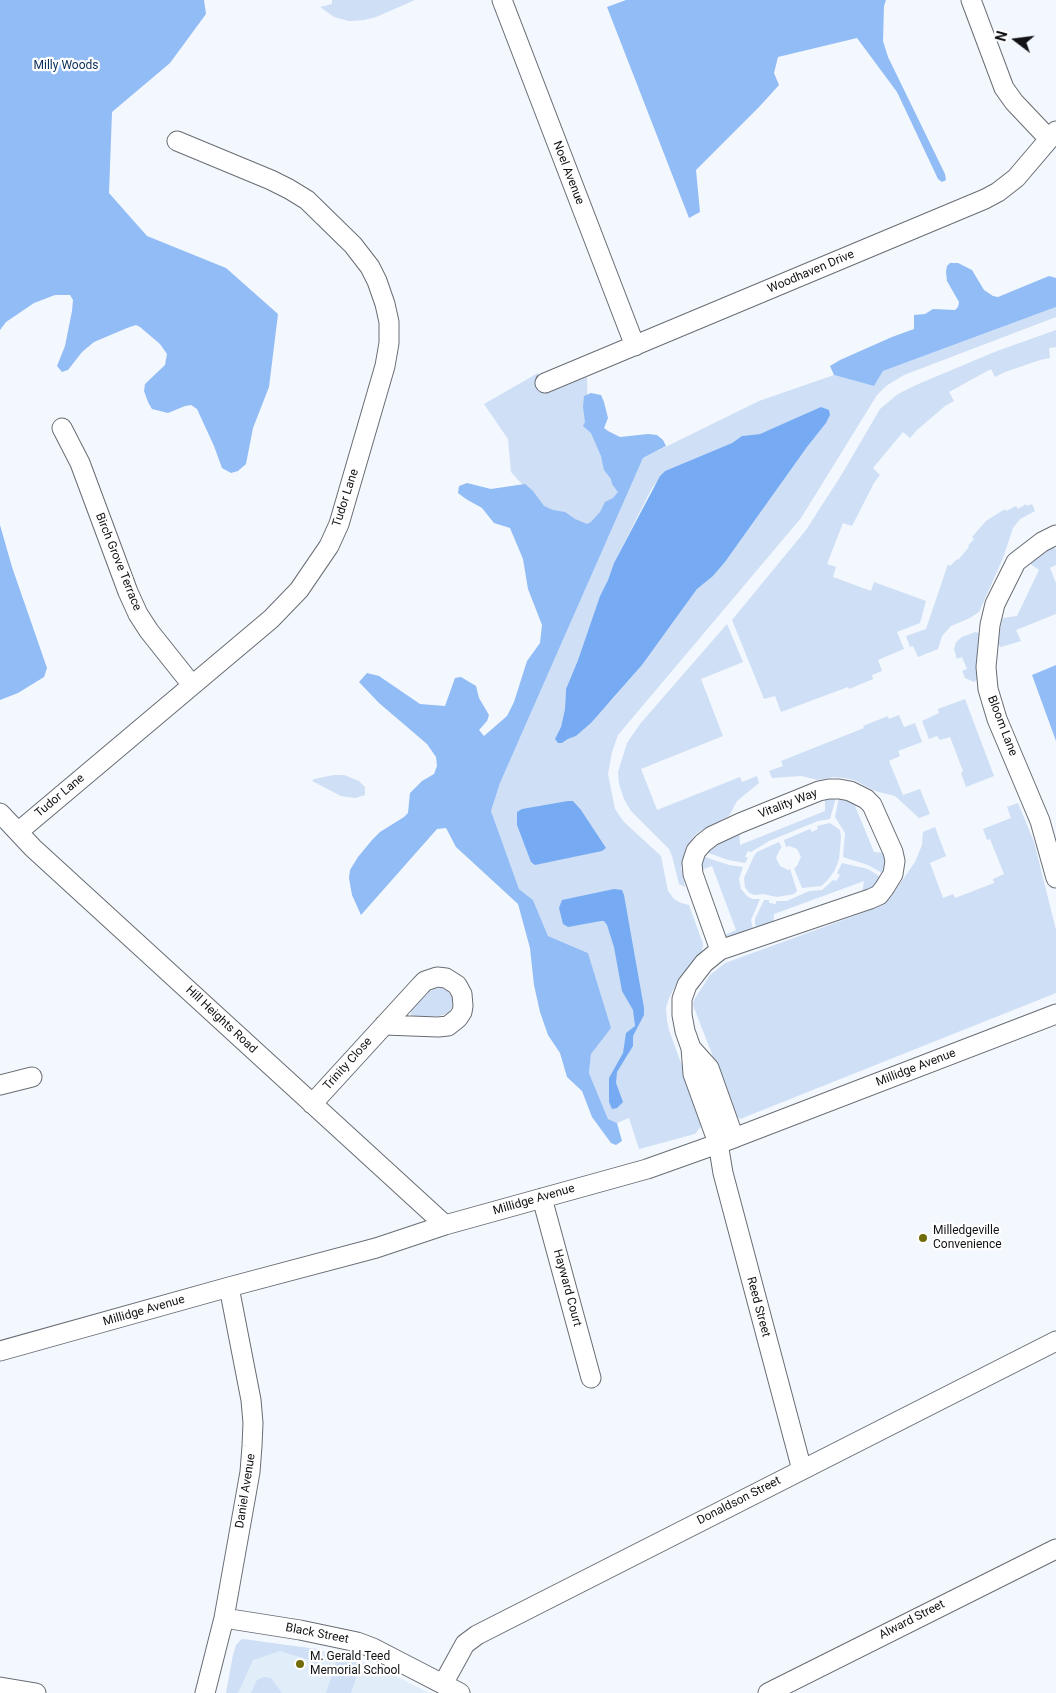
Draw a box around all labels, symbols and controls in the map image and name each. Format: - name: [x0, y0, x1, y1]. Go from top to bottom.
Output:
- north arrow: [991, 15, 1041, 65]
- text: N: [993, 29, 1011, 43]
- park label: Milly Woods: [34, 59, 98, 73]
- street label: Noel Avenue: [549, 139, 587, 207]
- street label: Woodhaven Drive: [766, 247, 856, 297]
- street label: Tudor Lane: [330, 467, 362, 529]
- street label: Birch Grove Terrace: [92, 511, 144, 613]
- street label: Bloom Lane: [984, 694, 1020, 758]
- street label: Tudor Lane: [32, 771, 88, 821]
- street label: Vitality Way: [756, 786, 820, 822]
- street label: Hill Heights Road: [182, 983, 260, 1057]
- street label: Trinity Close: [321, 1035, 375, 1093]
- street label: Millidge Avenue: [874, 1046, 958, 1090]
- street label: Millidge Avenue: [492, 1181, 576, 1219]
- place label: Milledgeville Convenience: [933, 1224, 1002, 1252]
- marker: Milledgeville Convenience: [917, 1232, 929, 1244]
- street label: Hayward Court: [550, 1248, 584, 1328]
- street label: Reed Street: [743, 1275, 773, 1339]
- street label: Millidge Avenue: [102, 1292, 186, 1330]
- street label: Daniel Avenue: [233, 1453, 259, 1529]
- street label: Donaldson Street: [695, 1474, 783, 1528]
- street label: Alward Street: [877, 1597, 947, 1643]
- street label: Black Street: [284, 1621, 350, 1647]
- place label: M. Gerald Teed Memorial School: [310, 1650, 400, 1678]
- marker: M. Gerald Teed Memorial School: [294, 1658, 306, 1670]

